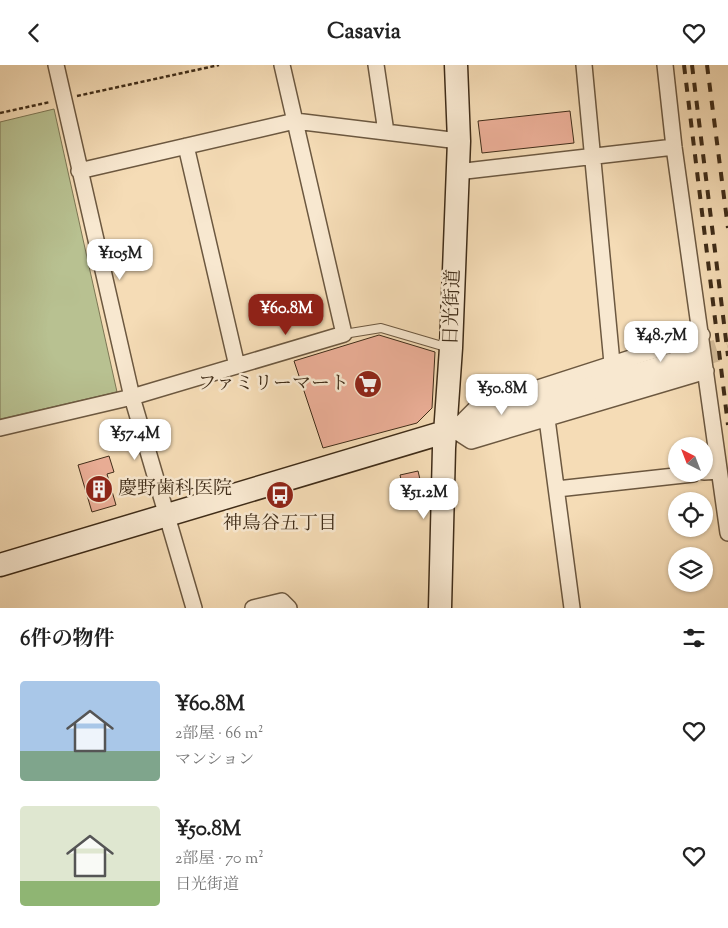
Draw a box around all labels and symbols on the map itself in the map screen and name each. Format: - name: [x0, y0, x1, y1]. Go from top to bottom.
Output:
- pin: ¥105M: [85, 239, 155, 281]
- street label: 日光街道: [438, 269, 468, 345]
- pin: ¥60.8M: [245, 293, 327, 336]
- pin: ¥48.7M: [620, 321, 702, 363]
- supermarket icon: ファミリーマート: [353, 369, 383, 399]
- place label: ファミリーマート: [197, 371, 349, 398]
- pin: ¥50.8M: [461, 373, 543, 416]
- pin: ¥57.4M: [94, 419, 176, 461]
- north arrow: [668, 437, 712, 483]
- building icon: 慶野歯科医院: [84, 474, 114, 504]
- place label: 慶野歯科医院: [118, 476, 232, 503]
- pin: ¥51.2M: [383, 477, 465, 520]
- bus stop icon: 神鳥谷五丁目: [265, 480, 295, 510]
- place label: 神鳥谷五丁目: [223, 511, 337, 538]

